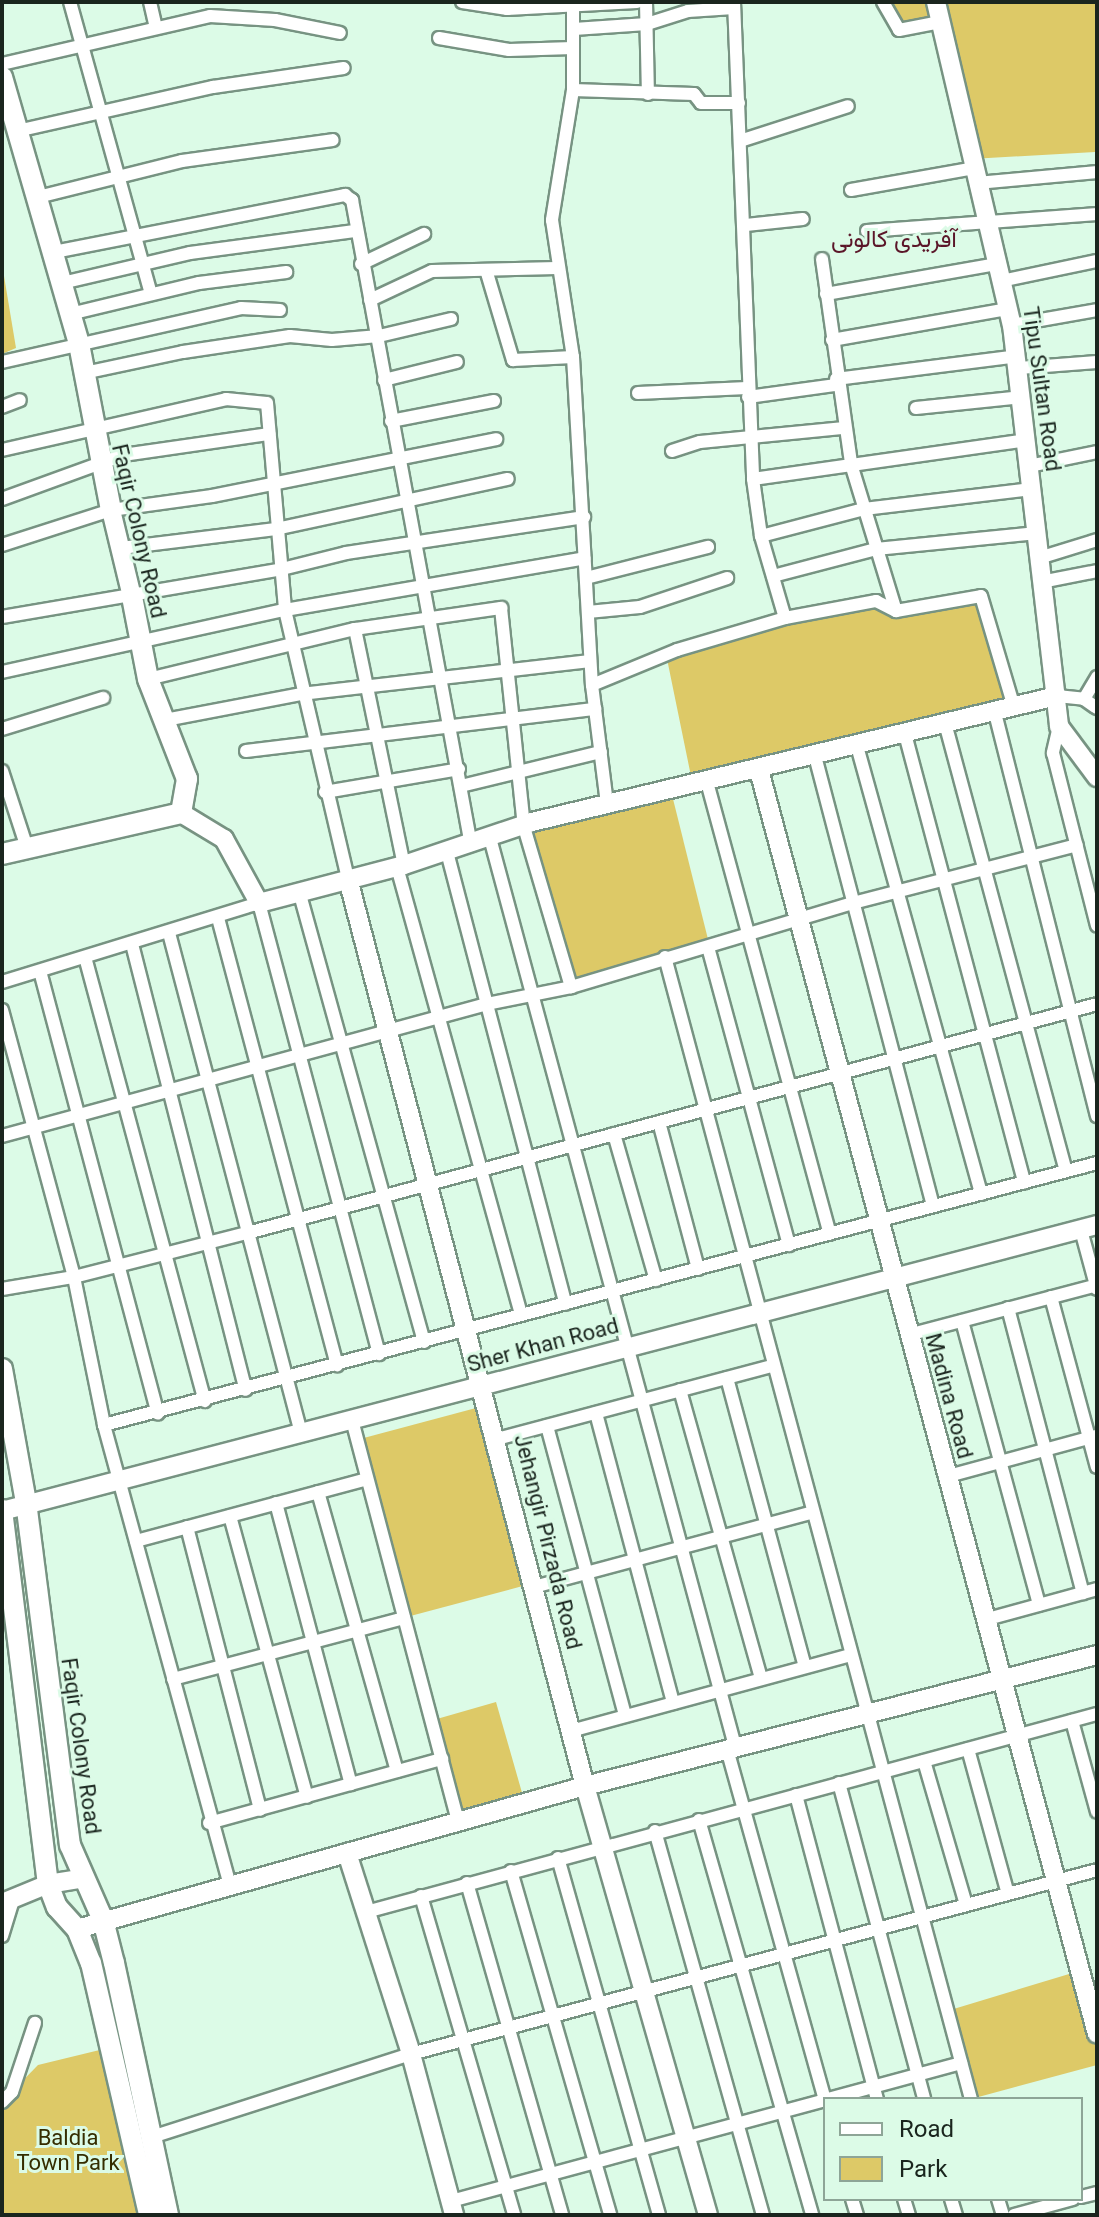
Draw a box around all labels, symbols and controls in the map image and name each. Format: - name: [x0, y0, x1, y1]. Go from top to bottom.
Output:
- district label: آفریدی کالونی: [831, 226, 957, 254]
- street label: Tipu Sultan Road: [1017, 305, 1067, 473]
- street label: Faqir Colony Road: [106, 441, 172, 621]
- street label: Sher Khan Road: [464, 1312, 622, 1378]
- street label: Madina Road: [920, 1330, 978, 1462]
- street label: Jehangir Pirzada Road: [509, 1432, 587, 1652]
- street label: Faqir Colony Road: [56, 1656, 106, 1836]
- legend: [823, 2097, 1083, 2201]
- text: Road: [899, 2115, 954, 2143]
- park label: Baldia Town Park: [16, 2124, 120, 2176]
- text: Park: [899, 2155, 947, 2183]

